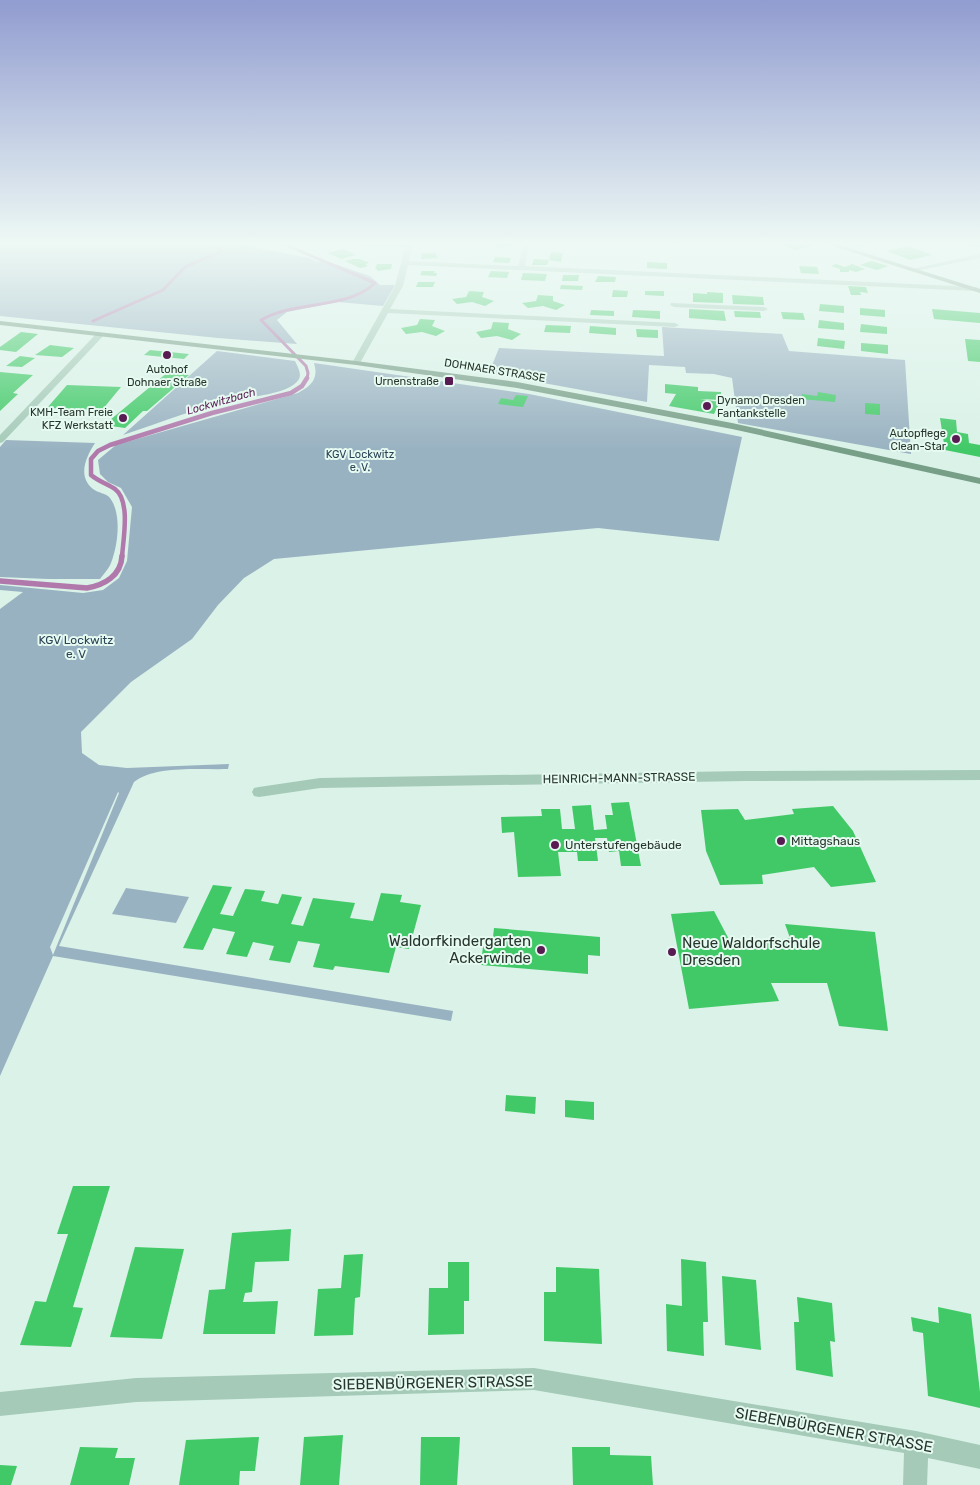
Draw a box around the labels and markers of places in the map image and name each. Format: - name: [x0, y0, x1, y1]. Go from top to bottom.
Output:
- marker: Autohof Dohnaer Straße: [161, 349, 173, 361]
- place label: Autohof Dohnaer Straße: [127, 363, 207, 389]
- place label: Urnenstraße: [375, 375, 439, 388]
- marker: Urnenstraße: [443, 375, 455, 387]
- place label: Dynamo Dresden Fantankstelle: [717, 394, 805, 420]
- marker: Dynamo Dresden Fantankstelle: [701, 400, 713, 412]
- place label: KMH-Team Freie KFZ Werkstatt: [30, 406, 114, 432]
- marker: KMH-Team Freie KFZ Werkstatt: [117, 412, 129, 424]
- place label: Autopflege Clean-Star: [889, 427, 947, 453]
- marker: Autopflege Clean-Star: [950, 433, 962, 445]
- place label: Mittagshaus: [791, 834, 860, 848]
- marker: Mittagshaus: [775, 835, 787, 847]
- place label: Unterstufengebäude: [565, 838, 682, 852]
- marker: Unterstufengebäude: [549, 839, 561, 851]
- place label: Waldorfkindergarten Ackerwinde: [389, 932, 531, 967]
- place label: Neue Waldorfschule Dresden: [682, 934, 820, 969]
- marker: Waldorfkindergarten Ackerwinde: [535, 944, 547, 956]
- marker: Neue Waldorfschule Dresden: [666, 946, 678, 958]

